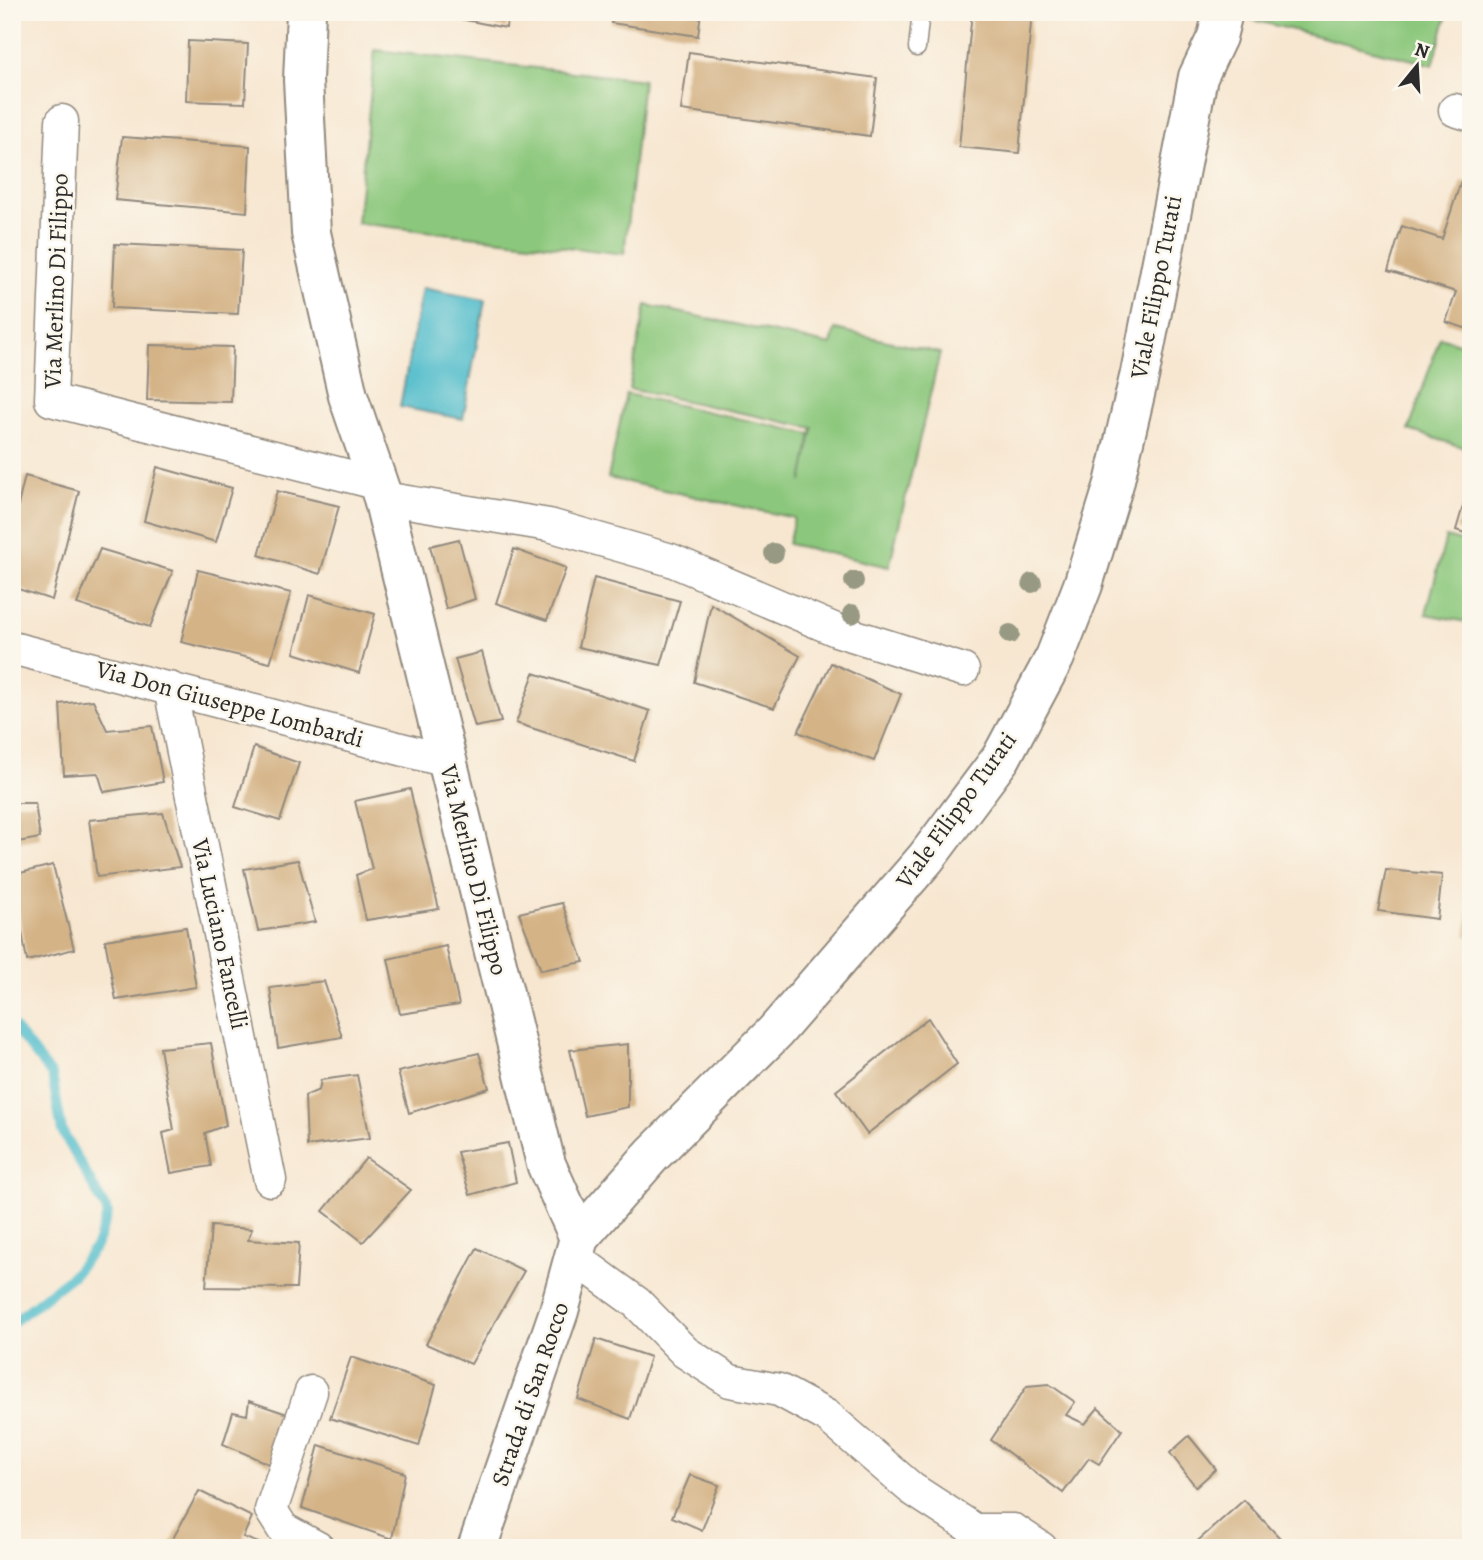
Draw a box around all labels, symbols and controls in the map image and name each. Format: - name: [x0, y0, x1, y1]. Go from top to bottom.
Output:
- north arrow: [1382, 32, 1452, 102]
- text: N: [1411, 36, 1433, 65]
- street label: Via Merlino Di Filippo: [36, 173, 76, 390]
- street label: Viale Filippo Turati: [1122, 192, 1189, 383]
- street label: Via Don Giuseppe Lombardi: [92, 653, 367, 755]
- street label: Viale Filippo Turati: [888, 725, 1024, 896]
- street label: Via Merlino Di Filippo: [432, 761, 516, 978]
- street label: Via Luciano Fancelli: [184, 835, 256, 1032]
- street label: Strada di San Rocco: [483, 1298, 577, 1490]

